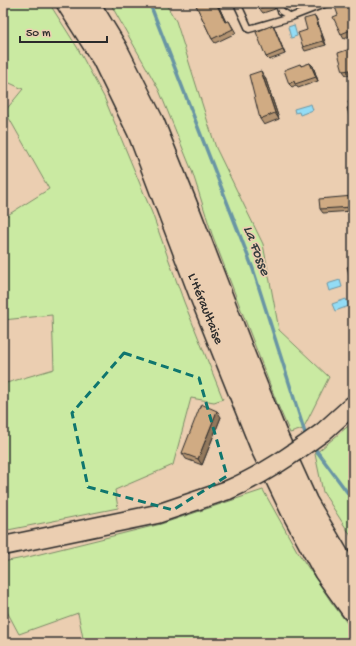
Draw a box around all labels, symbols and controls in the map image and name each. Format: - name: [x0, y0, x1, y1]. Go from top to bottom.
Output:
- scale bar: [20, 18, 107, 44]
- text: 50 m: [26, 27, 51, 41]
- water label: La Fosse: [238, 223, 274, 279]
- street label: L'Héraultaise: [183, 271, 227, 348]

